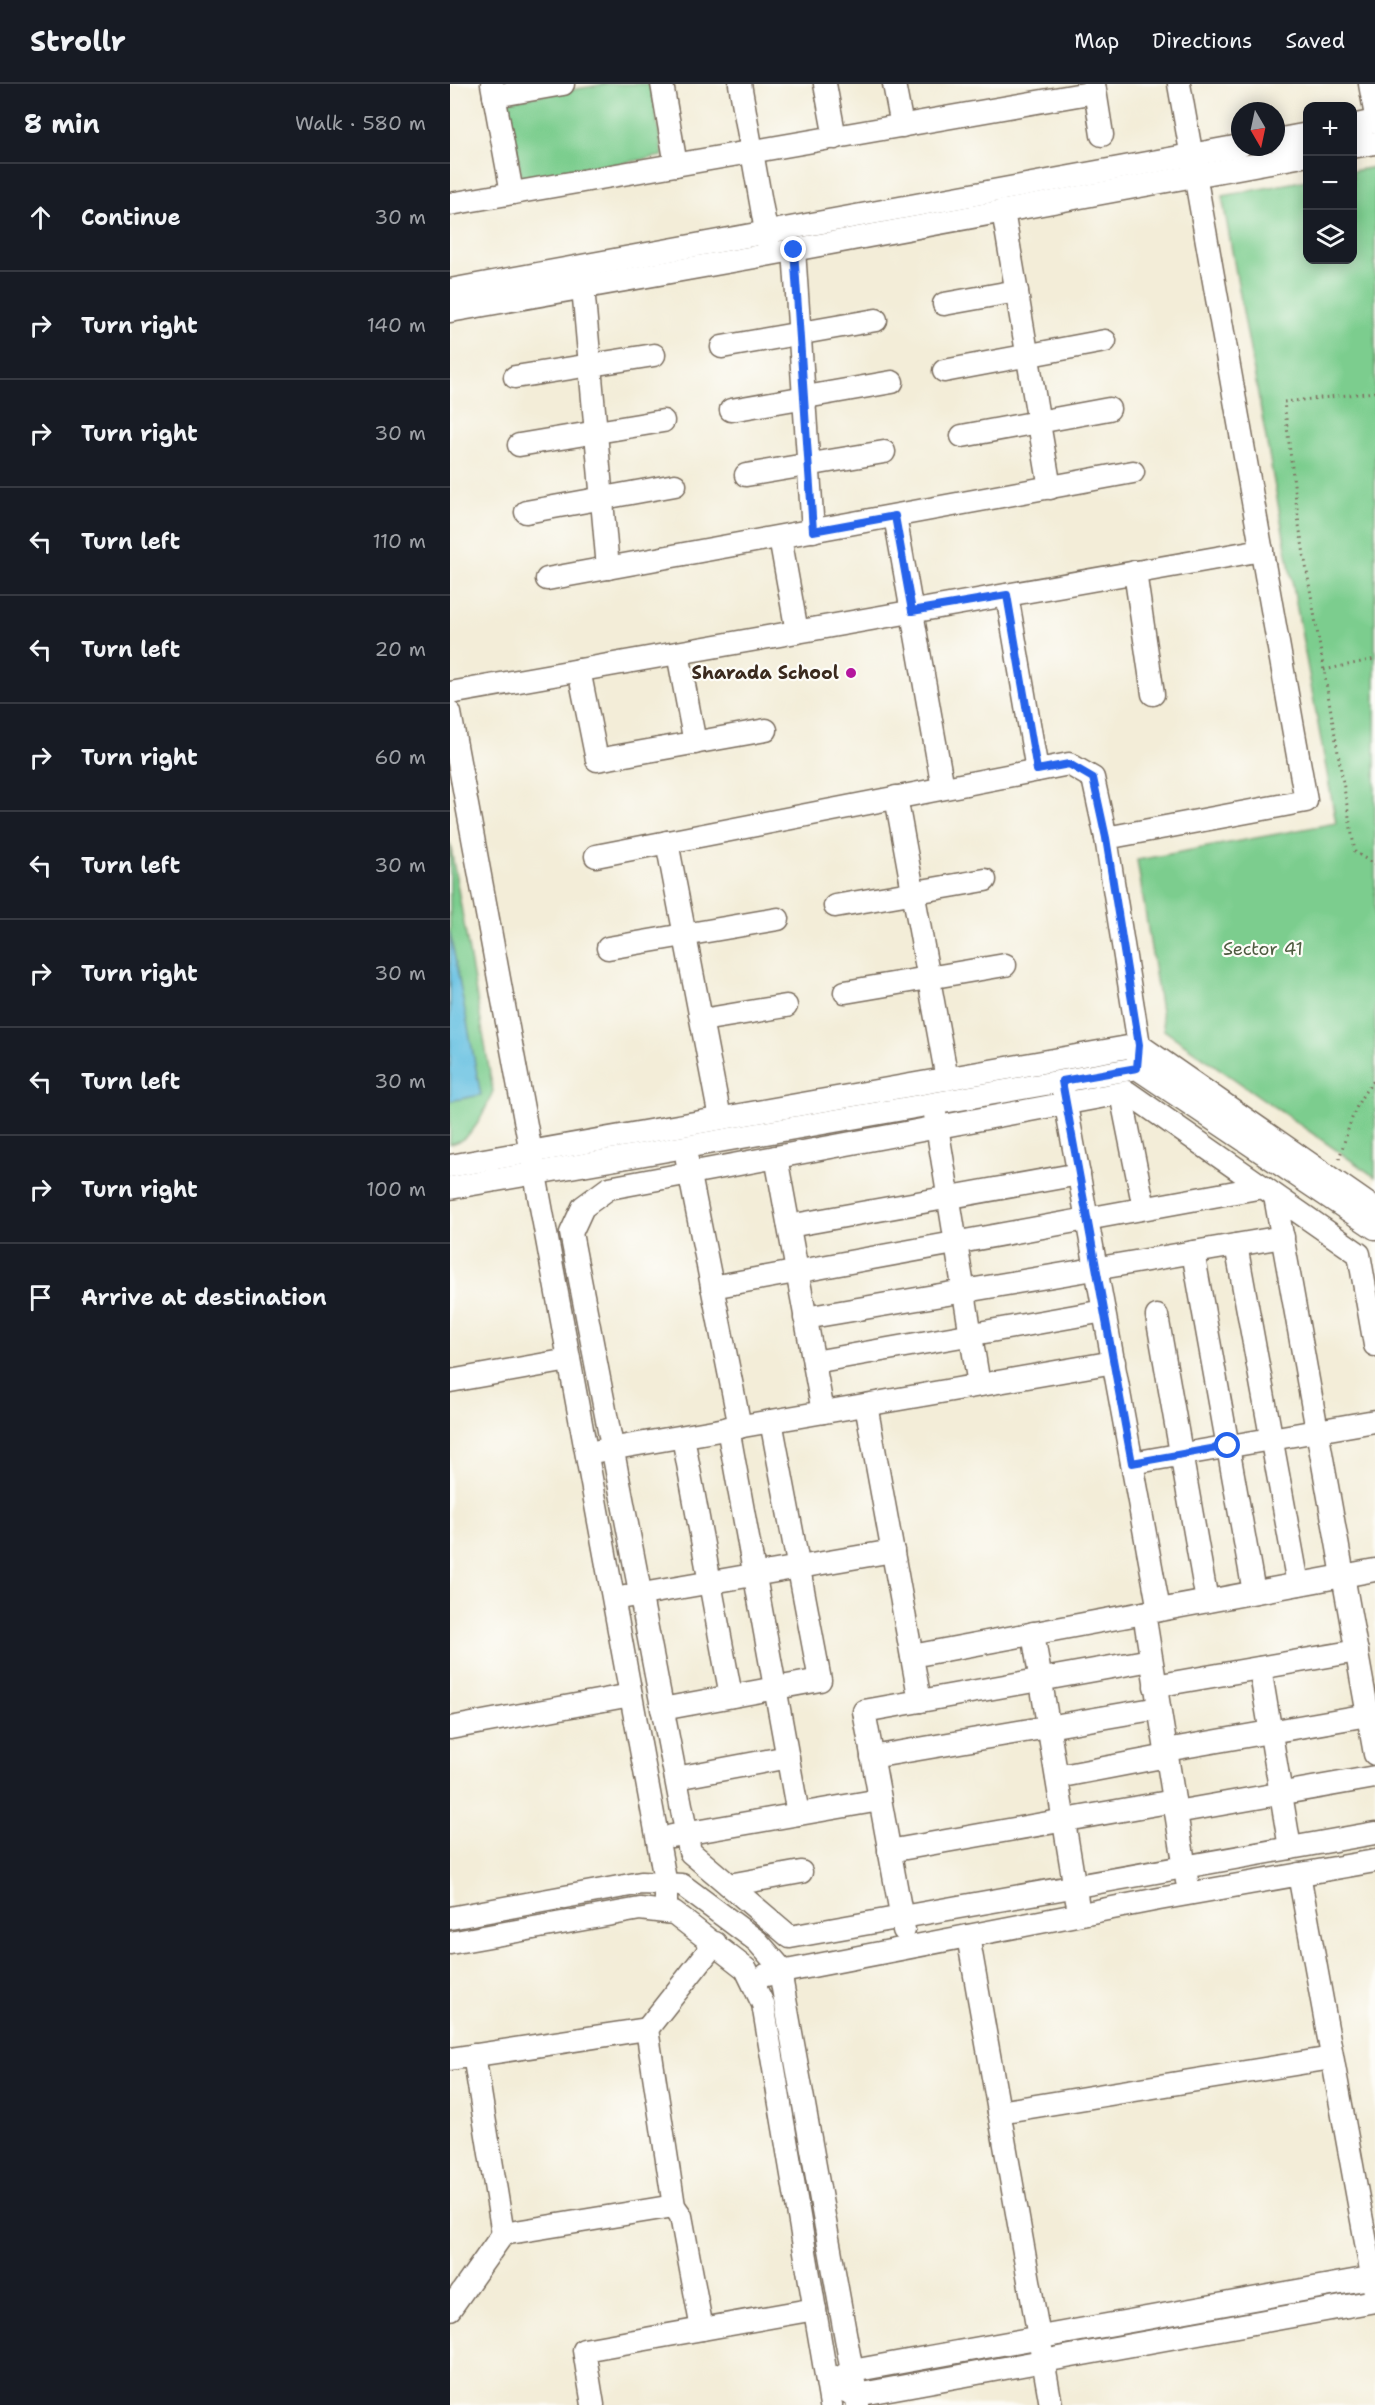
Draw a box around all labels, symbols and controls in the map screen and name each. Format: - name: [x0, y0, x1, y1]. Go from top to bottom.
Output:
- text: Strollr: [30, 22, 126, 60]
- text: Map: [1074, 27, 1119, 55]
- text: Directions: [1152, 27, 1252, 55]
- text: Saved: [1285, 27, 1345, 55]
- north arrow: [1231, 102, 1285, 156]
- map controls: [1303, 102, 1357, 264]
- button: +: [1303, 102, 1357, 156]
- text: 8 min: [24, 106, 100, 141]
- text: Walk · 580 m: [295, 110, 426, 136]
- button: −: [1303, 156, 1357, 210]
- icon: ahead: [24, 201, 57, 234]
- text: Continue: [81, 203, 181, 232]
- text: 30 m: [374, 204, 426, 230]
- button: layers: [1303, 210, 1357, 264]
- route end: [780, 236, 806, 262]
- icon: right: [24, 309, 57, 342]
- text: Turn right: [81, 311, 198, 340]
- text: 140 m: [367, 312, 426, 338]
- icon: right: [24, 417, 57, 450]
- text: Turn right: [81, 419, 198, 448]
- text: 30 m: [374, 420, 426, 446]
- icon: left: [24, 525, 57, 558]
- text: Turn left: [81, 527, 180, 556]
- text: 110 m: [372, 528, 426, 554]
- icon: left: [24, 633, 57, 666]
- text: Turn left: [81, 635, 180, 664]
- text: 20 m: [375, 636, 426, 662]
- place label: Sharada School: [692, 661, 839, 685]
- marker: Sharada School: [844, 666, 858, 680]
- icon: right: [24, 741, 57, 774]
- text: Turn right: [81, 743, 198, 772]
- text: 60 m: [374, 744, 426, 770]
- icon: left: [24, 849, 57, 882]
- text: Turn left: [81, 851, 180, 880]
- text: 30 m: [374, 852, 426, 878]
- park label: Sector 41: [1223, 937, 1303, 961]
- icon: right: [24, 957, 57, 990]
- text: Turn right: [81, 959, 198, 988]
- text: 30 m: [374, 960, 426, 986]
- icon: left: [24, 1065, 57, 1098]
- text: Turn left: [81, 1067, 180, 1096]
- text: 30 m: [374, 1068, 426, 1094]
- icon: right: [24, 1173, 57, 1206]
- text: Turn right: [81, 1175, 198, 1204]
- text: 100 m: [366, 1176, 426, 1202]
- icon: arrive: [24, 1281, 57, 1314]
- text: Arrive at destination: [81, 1283, 327, 1312]
- route start: [1214, 1432, 1240, 1458]

